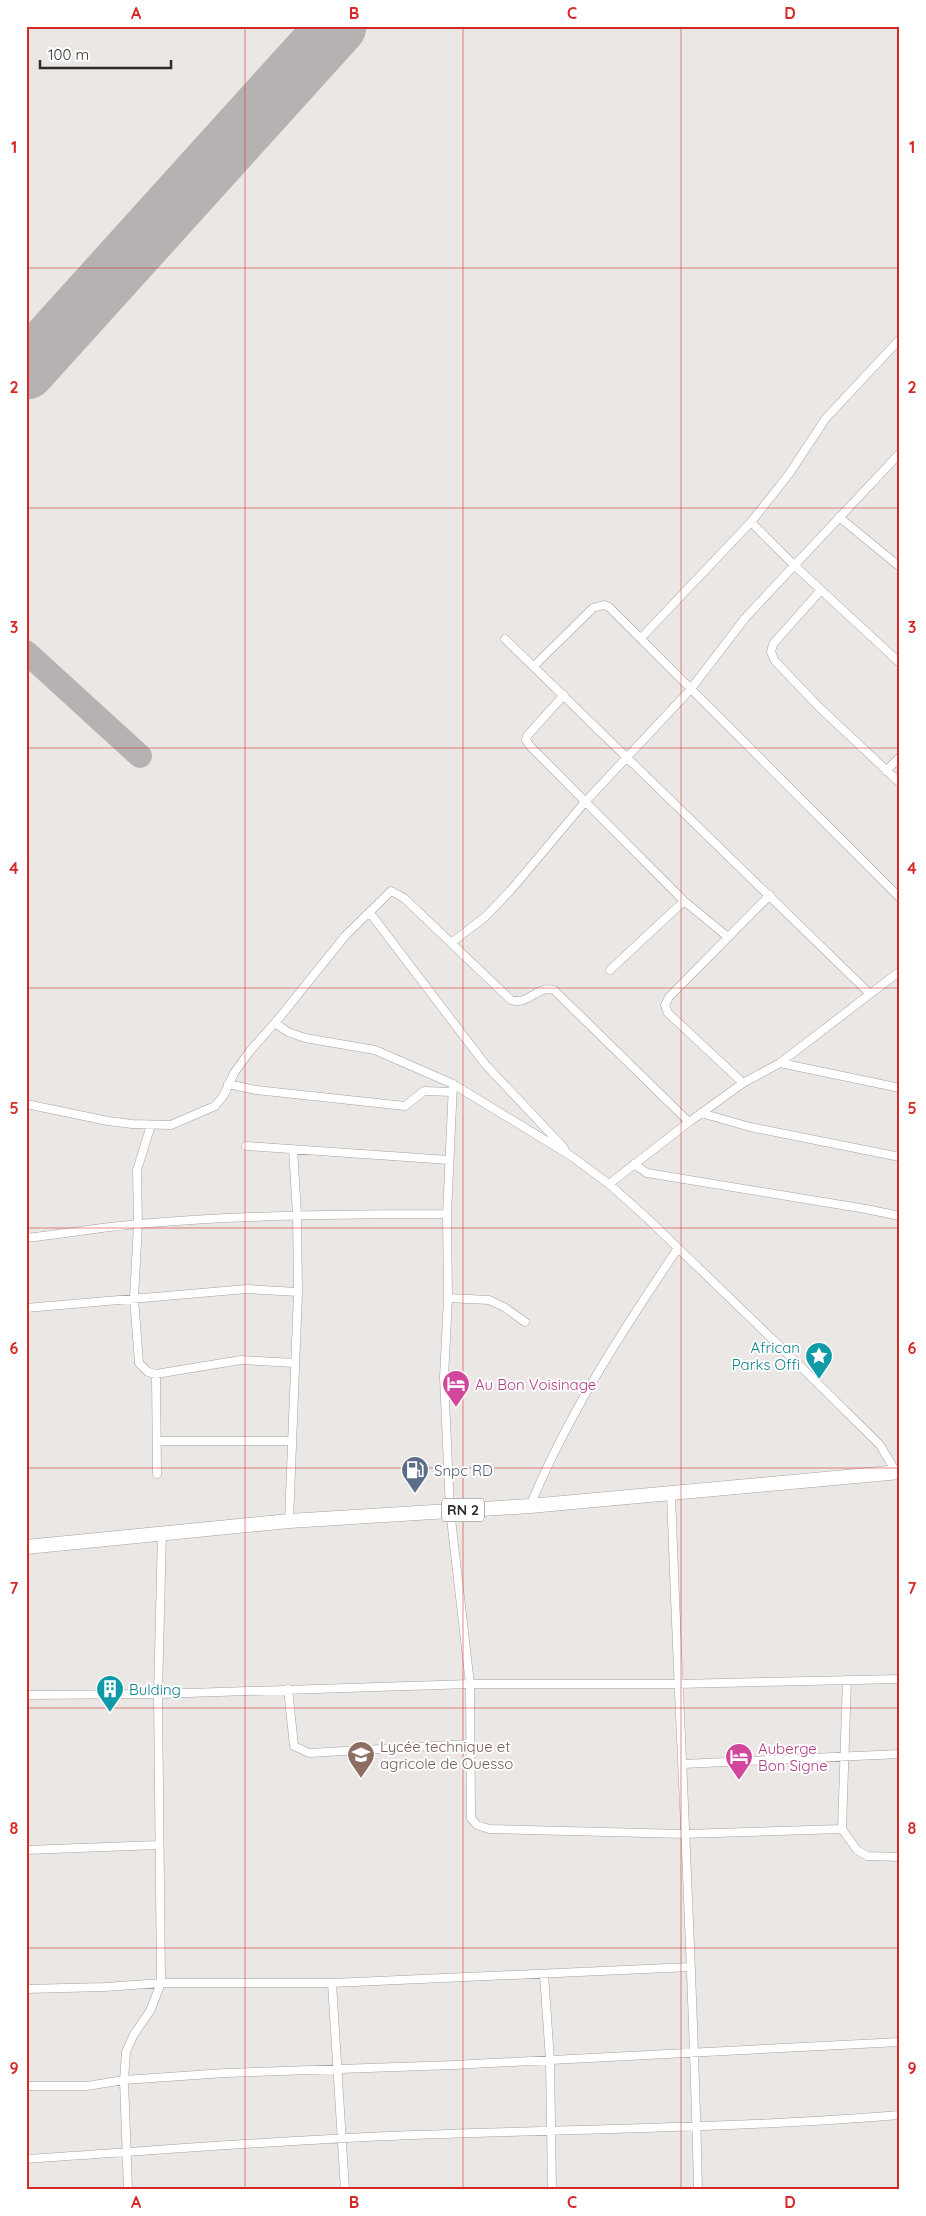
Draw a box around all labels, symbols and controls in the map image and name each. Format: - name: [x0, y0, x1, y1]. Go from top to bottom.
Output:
- text: A: [131, 3, 142, 23]
- text: B: [349, 3, 359, 23]
- text: C: [567, 3, 577, 23]
- text: D: [784, 3, 796, 23]
- scale bar: [40, 38, 171, 70]
- text: 100 m: [48, 45, 89, 64]
- text: 1: [11, 137, 17, 157]
- text: 1: [909, 137, 915, 157]
- text: 2: [9, 377, 19, 397]
- text: 2: [907, 377, 917, 397]
- text: 3: [10, 617, 18, 637]
- text: 3: [908, 617, 916, 637]
- text: 4: [9, 858, 19, 878]
- text: 4: [907, 858, 917, 878]
- text: 5: [9, 1098, 19, 1118]
- text: 5: [907, 1098, 917, 1118]
- text: 6: [10, 1338, 19, 1358]
- place label: African Parks Offi: [732, 1338, 800, 1374]
- text: 6: [908, 1338, 917, 1358]
- place icon: African Parks Offi: [804, 1341, 834, 1380]
- hotel icon: Au Bon Voisinage: [441, 1369, 471, 1408]
- place label: Au Bon Voisinage: [475, 1375, 596, 1394]
- fuel station icon: Snpc RD: [400, 1455, 430, 1494]
- place label: Snpc RD: [434, 1461, 493, 1480]
- road number: RN 2: [442, 1498, 484, 1522]
- text: 7: [10, 1578, 19, 1598]
- text: 7: [908, 1578, 917, 1598]
- building icon: Bulding: [95, 1674, 125, 1713]
- place label: Bulding: [129, 1680, 181, 1699]
- place label: Lycée technique et agricole de Ouesso: [380, 1737, 513, 1773]
- place label: Auberge Bon Signe: [758, 1739, 828, 1775]
- school or university icon: Lycée technique et agricole de Ouesso: [346, 1740, 376, 1779]
- hotel icon: Auberge Bon Signe: [724, 1742, 754, 1781]
- text: 8: [10, 1818, 19, 1838]
- text: 8: [908, 1818, 917, 1838]
- text: 9: [9, 2058, 19, 2078]
- text: 9: [907, 2058, 917, 2078]
- text: A: [131, 2192, 142, 2212]
- text: B: [349, 2192, 359, 2212]
- text: C: [567, 2192, 577, 2212]
- text: D: [784, 2192, 796, 2212]

